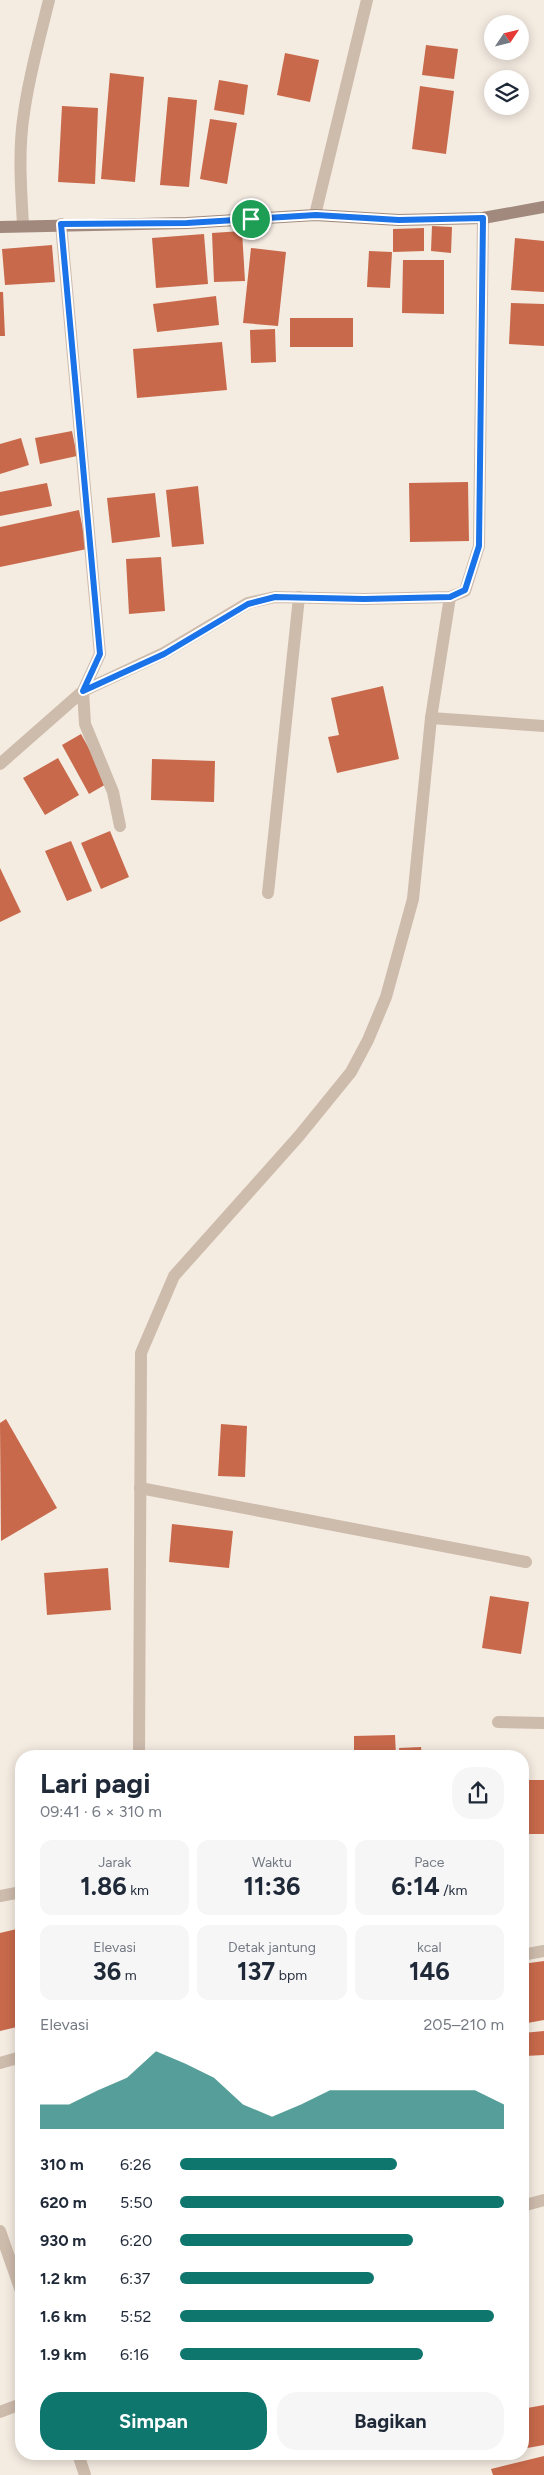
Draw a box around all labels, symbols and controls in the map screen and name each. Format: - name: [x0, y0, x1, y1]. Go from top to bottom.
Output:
- north arrow: [484, 15, 529, 60]
- map controls: [484, 15, 529, 115]
- button: layers: [484, 70, 529, 115]
- pin: [230, 198, 272, 240]
- icon: arrive: [237, 205, 265, 233]
- text: Lari pagi: [40, 1766, 151, 1800]
- button: share: [452, 1767, 504, 1819]
- text: 09:41 · 6 × 310 m: [40, 1802, 162, 1821]
- text: Jarak: [98, 1854, 131, 1871]
- text: Waktu: [252, 1854, 292, 1871]
- text: Pace: [414, 1854, 444, 1871]
- text: 1.86: [80, 1871, 127, 1901]
- text: 11:36: [243, 1871, 301, 1901]
- text: 6:14: [391, 1871, 440, 1901]
- text: km: [127, 1882, 149, 1899]
- text: /km: [440, 1882, 467, 1899]
- text: Elevasi: [93, 1939, 136, 1956]
- text: Detak jantung: [228, 1939, 316, 1956]
- text: kcal: [417, 1939, 442, 1956]
- text: 36: [93, 1956, 121, 1986]
- text: 137: [237, 1956, 275, 1986]
- text: 146: [409, 1956, 450, 1986]
- text: m: [121, 1967, 137, 1984]
- text: bpm: [275, 1967, 307, 1984]
- text: Elevasi: [40, 2015, 89, 2034]
- text: 205–210 m: [423, 2015, 504, 2034]
- text: 310 m: [40, 2155, 84, 2174]
- text: 6:26: [120, 2155, 151, 2174]
- text: 620 m: [40, 2193, 87, 2212]
- text: 5:50: [120, 2193, 153, 2212]
- text: 930 m: [40, 2231, 86, 2250]
- text: 6:20: [120, 2231, 152, 2250]
- text: 1.2 km: [40, 2269, 86, 2288]
- text: 6:37: [120, 2269, 150, 2288]
- text: 1.6 km: [40, 2307, 86, 2326]
- text: 5:52: [120, 2307, 151, 2326]
- text: 1.9 km: [40, 2345, 86, 2364]
- text: 6:16: [120, 2345, 149, 2364]
- button: Simpan: [40, 2392, 267, 2450]
- button: Bagikan: [277, 2392, 504, 2450]

